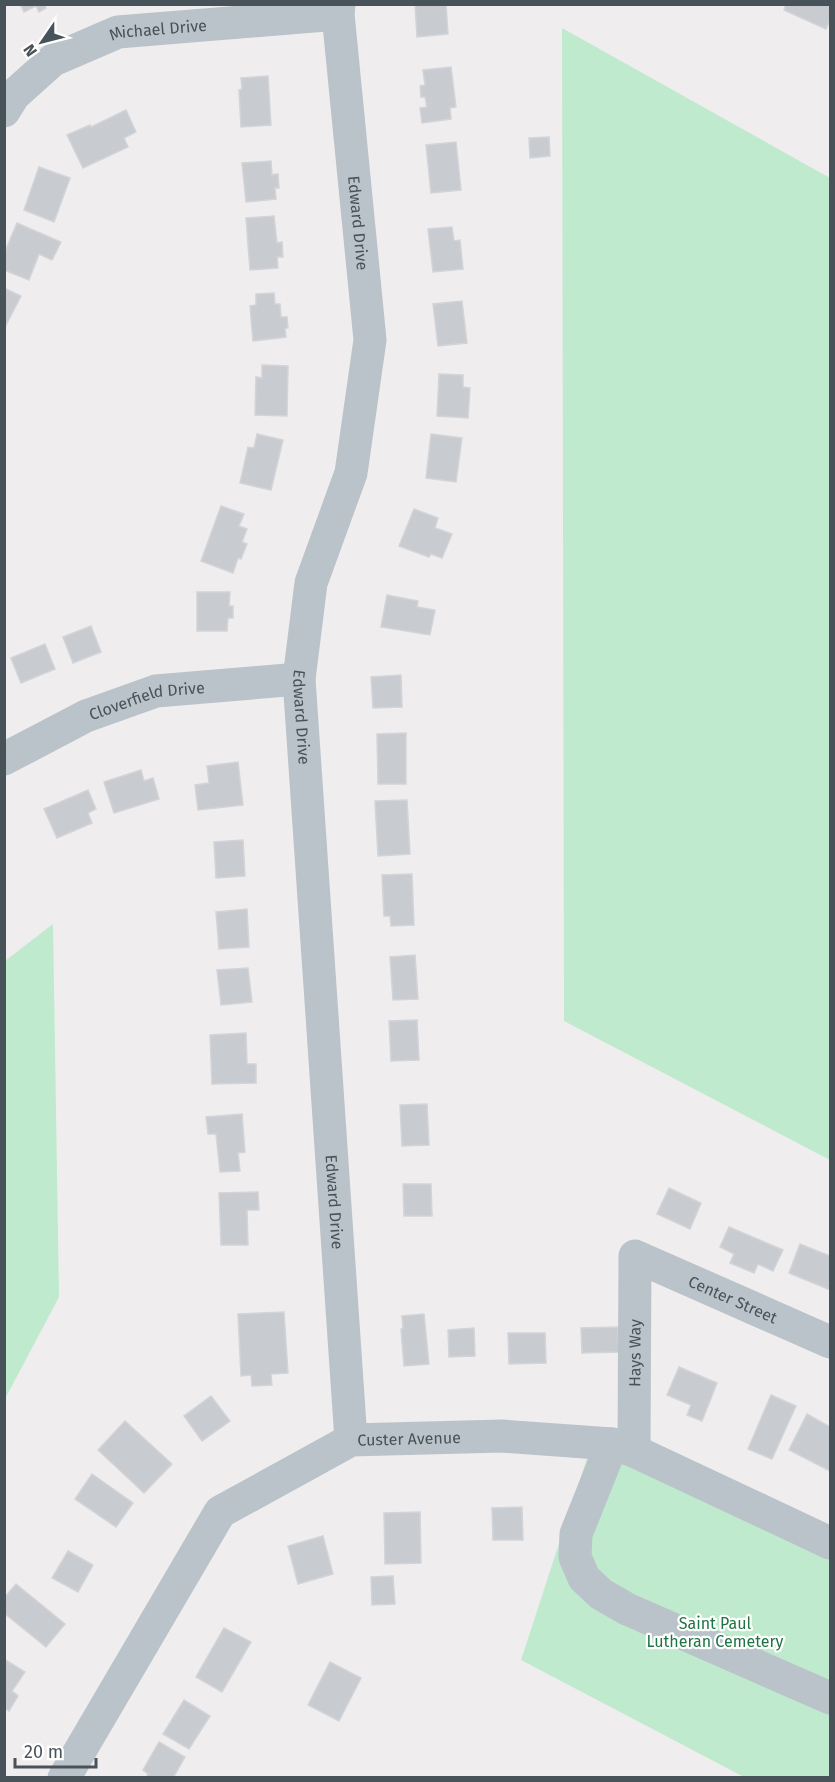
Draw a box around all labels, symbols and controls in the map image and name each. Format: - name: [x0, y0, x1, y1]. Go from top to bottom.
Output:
- north arrow: [12, 12, 72, 72]
- street label: Michael Drive: [106, 16, 207, 45]
- text: N: [19, 41, 41, 60]
- street label: Edward Drive: [344, 175, 372, 271]
- street label: Edward Drive: [289, 669, 314, 765]
- street label: Cloverfield Drive: [86, 678, 205, 724]
- street label: Edward Drive: [322, 1154, 347, 1250]
- street label: Center Street: [685, 1272, 780, 1328]
- street label: Hays Way: [625, 1319, 645, 1387]
- street label: Custer Avenue: [357, 1428, 461, 1450]
- park label: Saint Paul Lutheran Cemetery: [647, 1614, 784, 1651]
- scale bar: [15, 1731, 96, 1769]
- text: 20 m: [24, 1741, 63, 1763]

